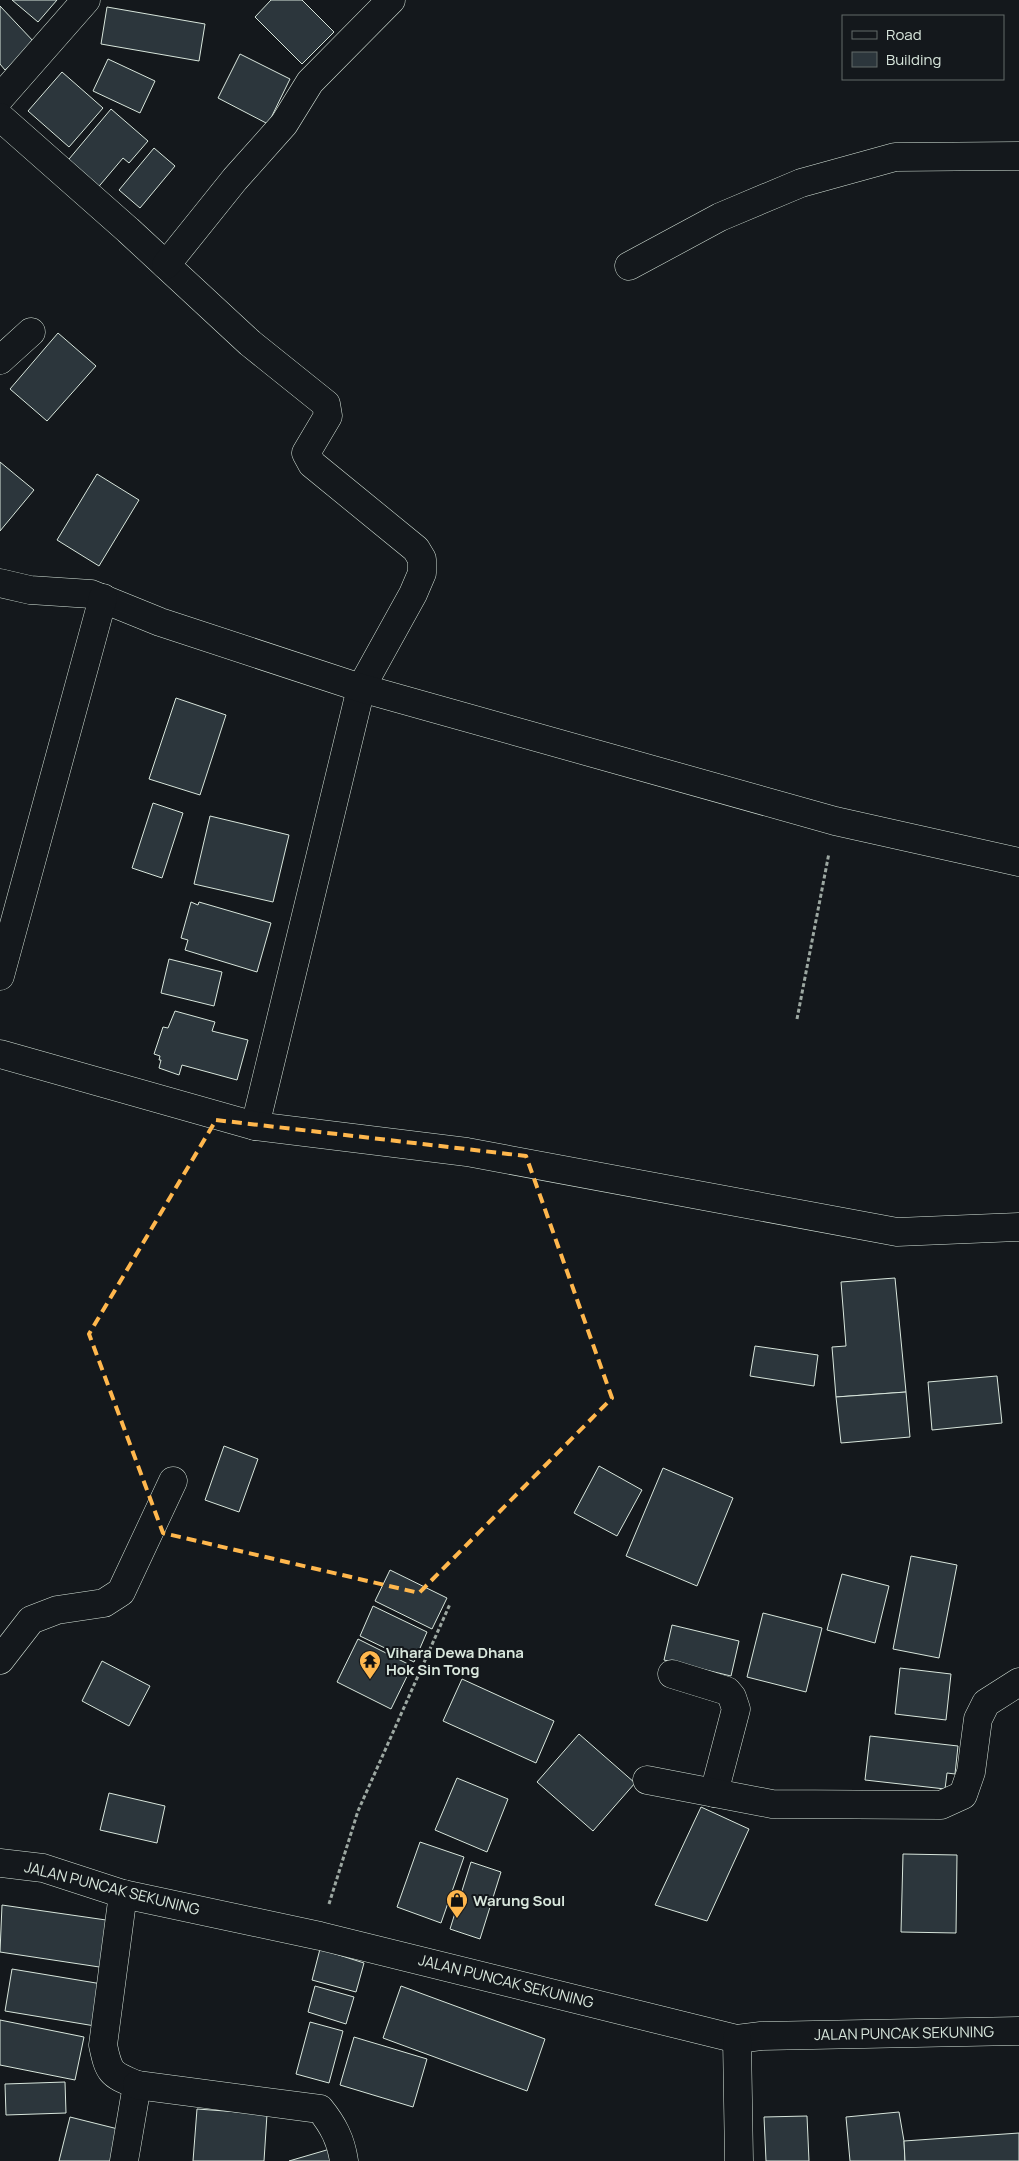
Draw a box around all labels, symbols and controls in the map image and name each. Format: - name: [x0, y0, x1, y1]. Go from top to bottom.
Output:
- legend: [842, 15, 1004, 80]
- text: Road: [886, 24, 922, 45]
- text: Building: [886, 49, 941, 70]
- place label: Vihara Dewa Dhana Hok Sin Tong: [386, 1642, 524, 1680]
- temple icon: Vihara Dewa Dhana Hok Sin Tong: [358, 1649, 382, 1680]
- street label: JALAN PUNCAK SEKUNING: [22, 1856, 202, 1920]
- shop icon: Warung Soul: [445, 1888, 469, 1919]
- place label: Warung Soul: [473, 1890, 565, 1911]
- street label: JALAN PUNCAK SEKUNING: [416, 1949, 596, 2013]
- street label: JALAN PUNCAK SEKUNING: [814, 2021, 994, 2045]

